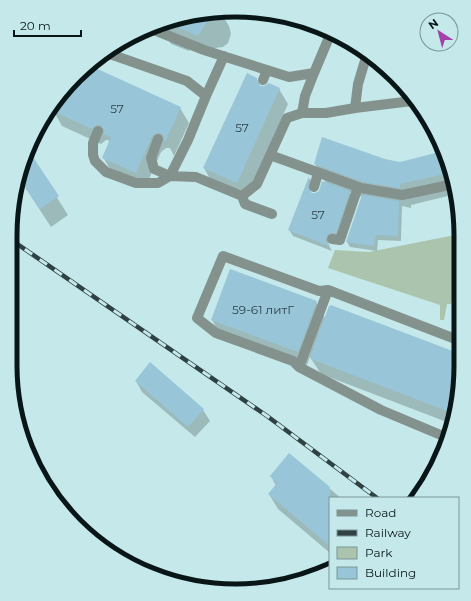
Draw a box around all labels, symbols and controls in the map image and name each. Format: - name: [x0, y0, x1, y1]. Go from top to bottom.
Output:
- scale bar: [14, 12, 81, 38]
- north arrow: [419, 12, 459, 52]
- text: N: [425, 16, 441, 32]
- text: 20 m: [20, 18, 51, 33]
- house number: 57: [110, 101, 124, 116]
- house number: 57: [235, 120, 249, 135]
- house number: 57: [311, 207, 325, 222]
- house number: 59-61 литГ: [232, 302, 294, 317]
- legend: [329, 497, 459, 589]
- text: Road: [365, 505, 396, 520]
- text: Railway: [365, 525, 411, 540]
- text: Park: [365, 545, 393, 560]
- text: Building: [365, 565, 416, 580]

